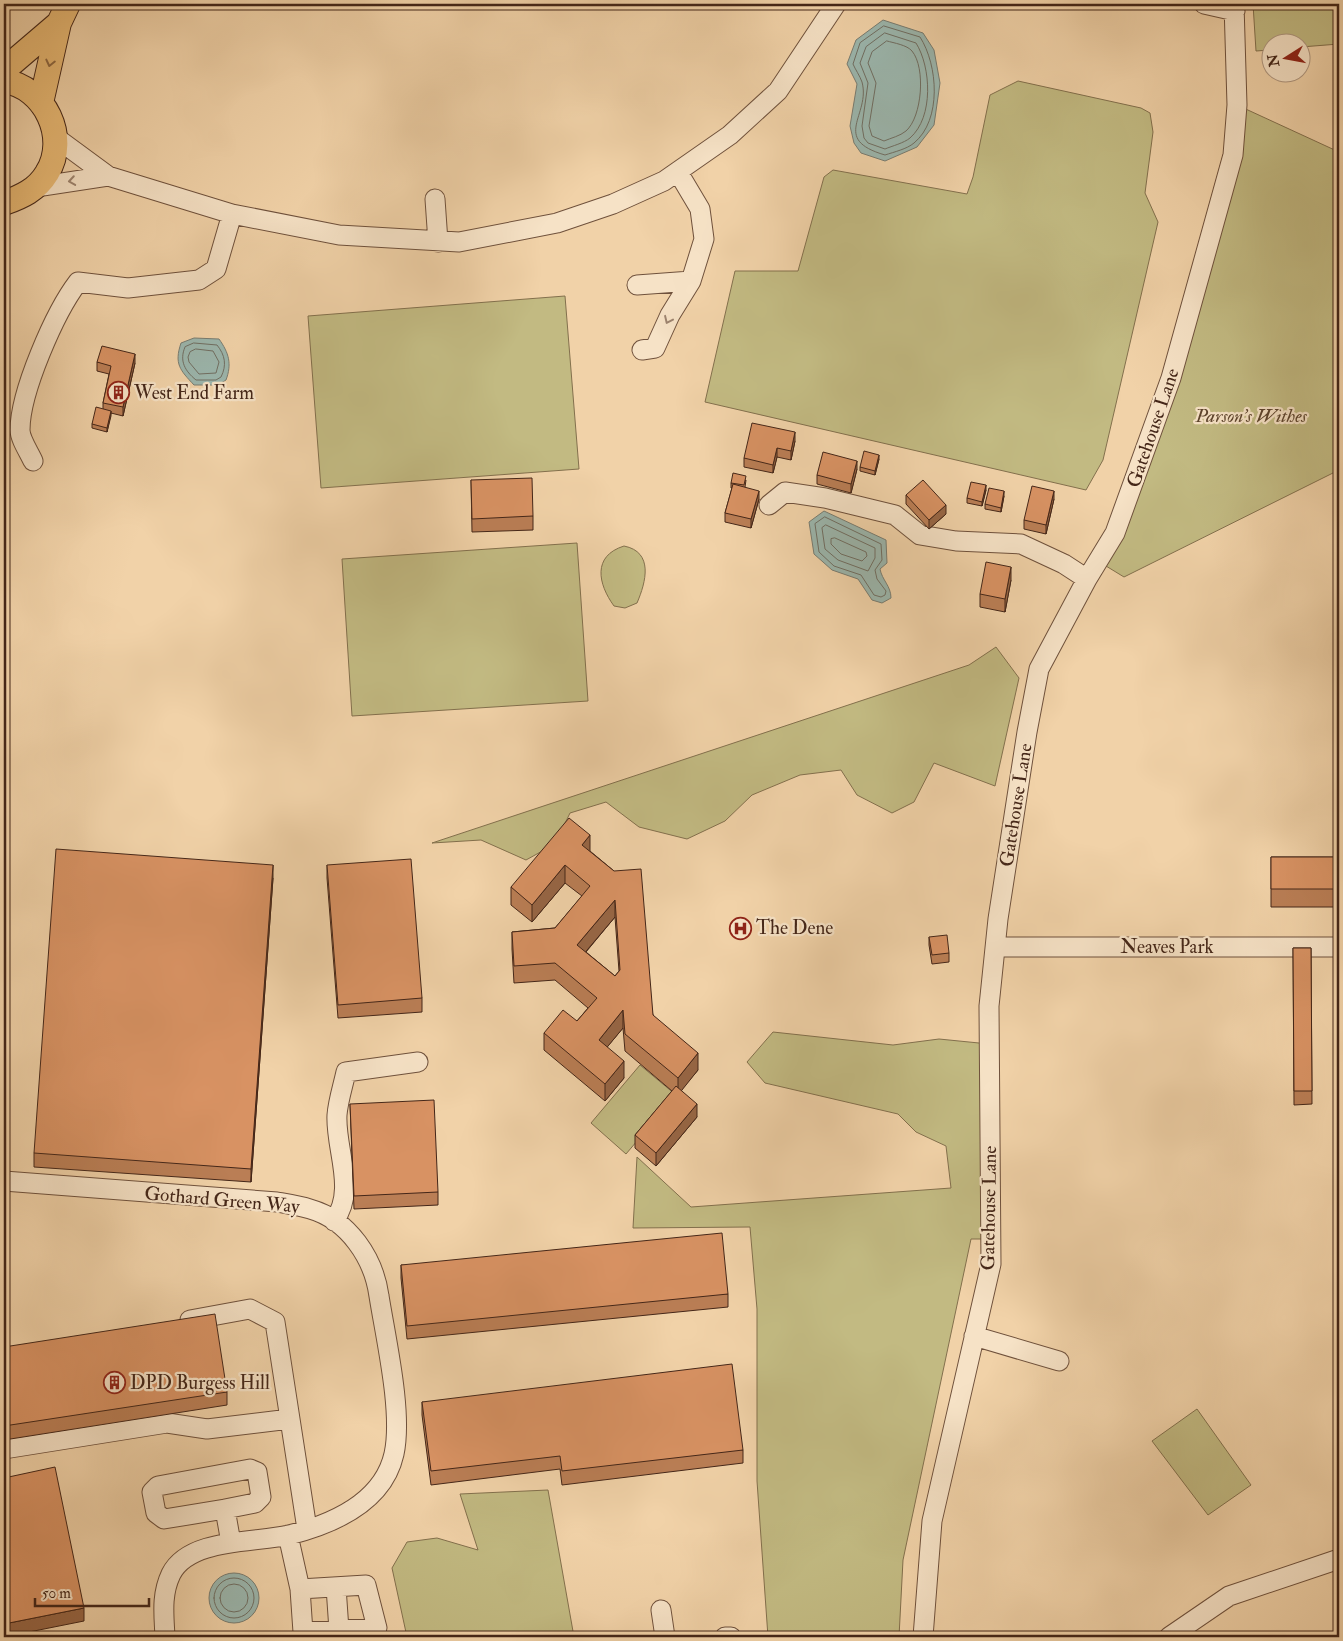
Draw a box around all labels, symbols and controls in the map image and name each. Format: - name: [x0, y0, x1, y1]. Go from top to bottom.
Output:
- north arrow: [1260, 32, 1310, 82]
- text: N: [1264, 52, 1283, 69]
- one-way arrow: [45, 58, 56, 67]
- one-way arrow: [67, 175, 75, 186]
- one-way arrow: [664, 315, 674, 324]
- street label: Gatehouse Lane: [1121, 365, 1185, 491]
- building icon: West End Farm: [106, 381, 130, 405]
- place label: West End Farm: [133, 381, 254, 405]
- park label: Parson's Withes: [1194, 404, 1308, 428]
- street label: Gatehouse Lane: [994, 742, 1038, 868]
- hospital icon: The Dene: [728, 916, 752, 940]
- place label: The Dene: [756, 916, 833, 940]
- street label: Neaves Park: [1120, 935, 1214, 959]
- street label: Gatehouse Lane: [976, 1145, 1002, 1271]
- street label: Gothard Green Way: [143, 1181, 301, 1219]
- building icon: DPD Burgess Hill: [102, 1371, 126, 1395]
- place label: DPD Burgess Hill: [130, 1371, 270, 1395]
- scale bar: [35, 1576, 149, 1608]
- text: 50 m: [42, 1584, 71, 1603]

